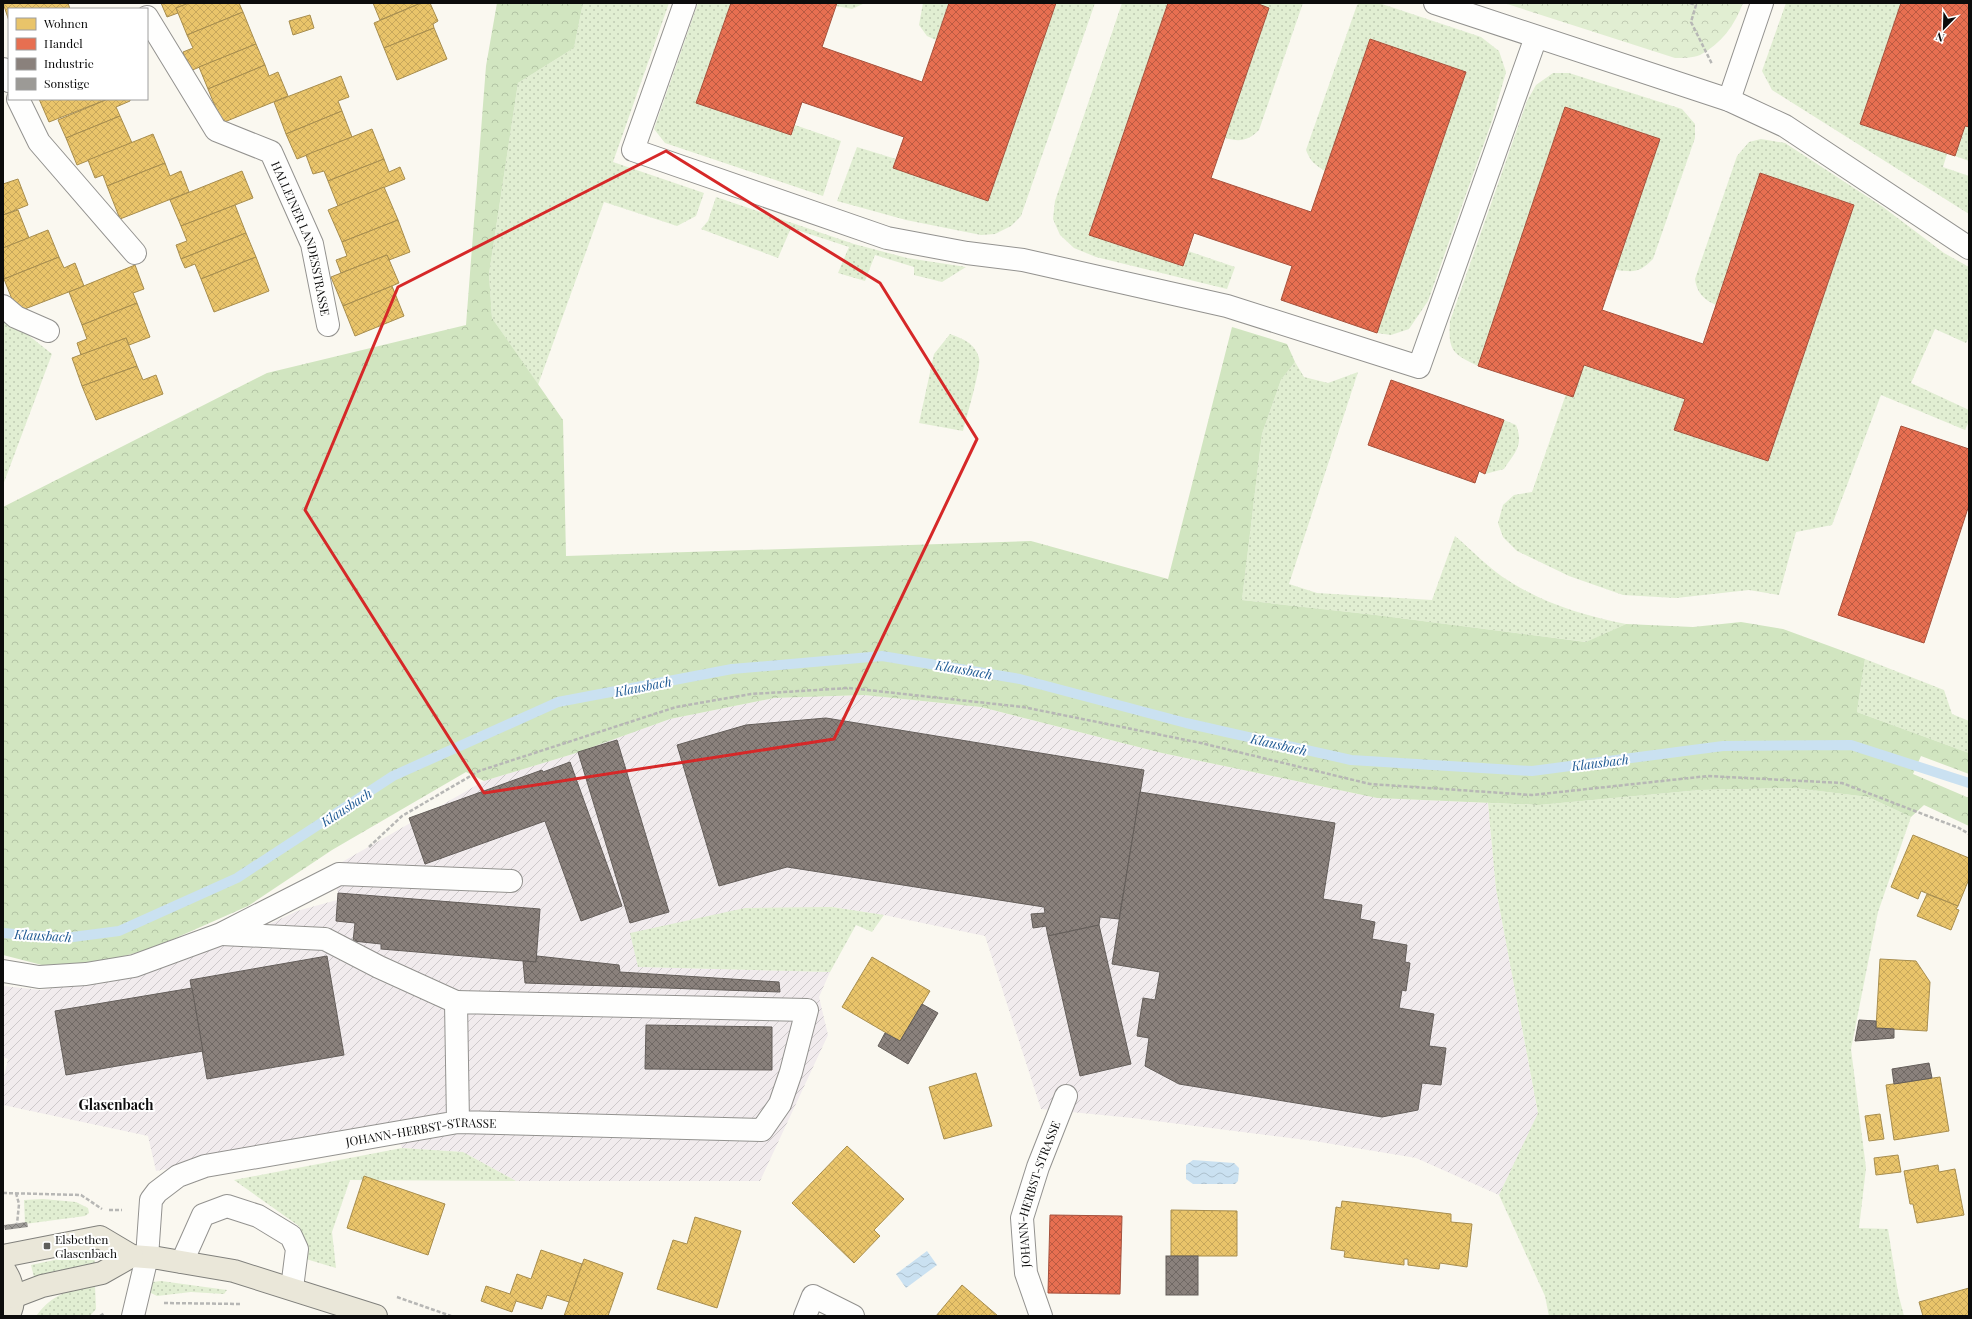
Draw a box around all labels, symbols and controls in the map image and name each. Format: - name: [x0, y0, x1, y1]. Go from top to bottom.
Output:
- legend: [8, 8, 148, 100]
- north arrow: [1924, 8, 1964, 48]
- text: Wohnen: [43, 15, 88, 31]
- text: N: [1933, 29, 1946, 46]
- text: Handel: [44, 35, 83, 51]
- text: Industrie: [44, 55, 94, 71]
- text: Sonstige: [44, 75, 90, 91]
- street label: HALLEINER LANDESSTRASSE: [268, 159, 334, 317]
- water label: Klausbach: [933, 655, 994, 682]
- water label: Klausbach: [612, 672, 673, 700]
- water label: Klausbach: [1248, 729, 1309, 759]
- water label: Klausbach: [1569, 750, 1630, 774]
- water label: Klausbach: [316, 784, 375, 830]
- water label: Klausbach: [13, 925, 72, 945]
- district label: Glasenbach: [79, 1095, 154, 1114]
- street label: JOHANN-HERBST-STRASSE: [343, 1114, 497, 1150]
- street label: JOHANN-HERBST-STRASSE: [1014, 1118, 1063, 1269]
- place label: Elsbethen Glasenbach: [55, 1231, 117, 1261]
- marker: Elsbethen Glasenbach: [42, 1241, 52, 1251]

